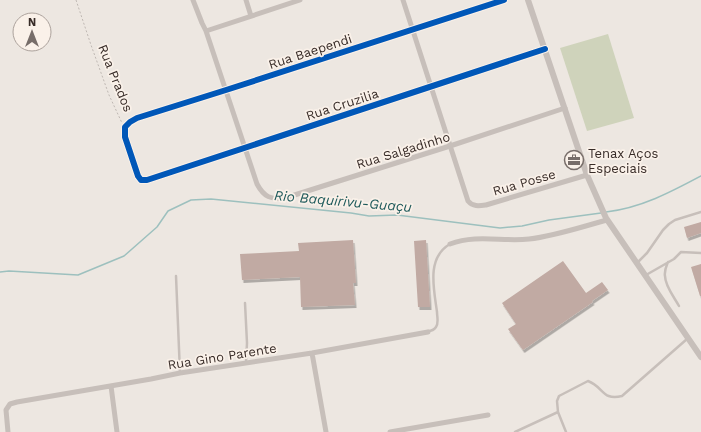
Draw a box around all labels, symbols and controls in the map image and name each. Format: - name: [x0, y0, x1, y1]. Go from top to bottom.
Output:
- north arrow: [12, 12, 52, 52]
- text: N: [28, 16, 36, 29]
- street label: Rua Baependi: [267, 31, 354, 72]
- street label: Rua Prados: [95, 42, 136, 114]
- street label: Rua Cruzilia: [304, 85, 381, 123]
- street label: Rua Salgadinho: [354, 129, 452, 172]
- place label: Tenax Aços Especiais: [588, 146, 658, 176]
- office icon: Tenax Aços Especiais: [563, 149, 585, 171]
- street label: Rua Posse: [491, 166, 557, 199]
- water label: Rio Baquirivu-Guaçu: [274, 187, 412, 215]
- street label: Rua Gino Parente: [167, 340, 278, 373]

